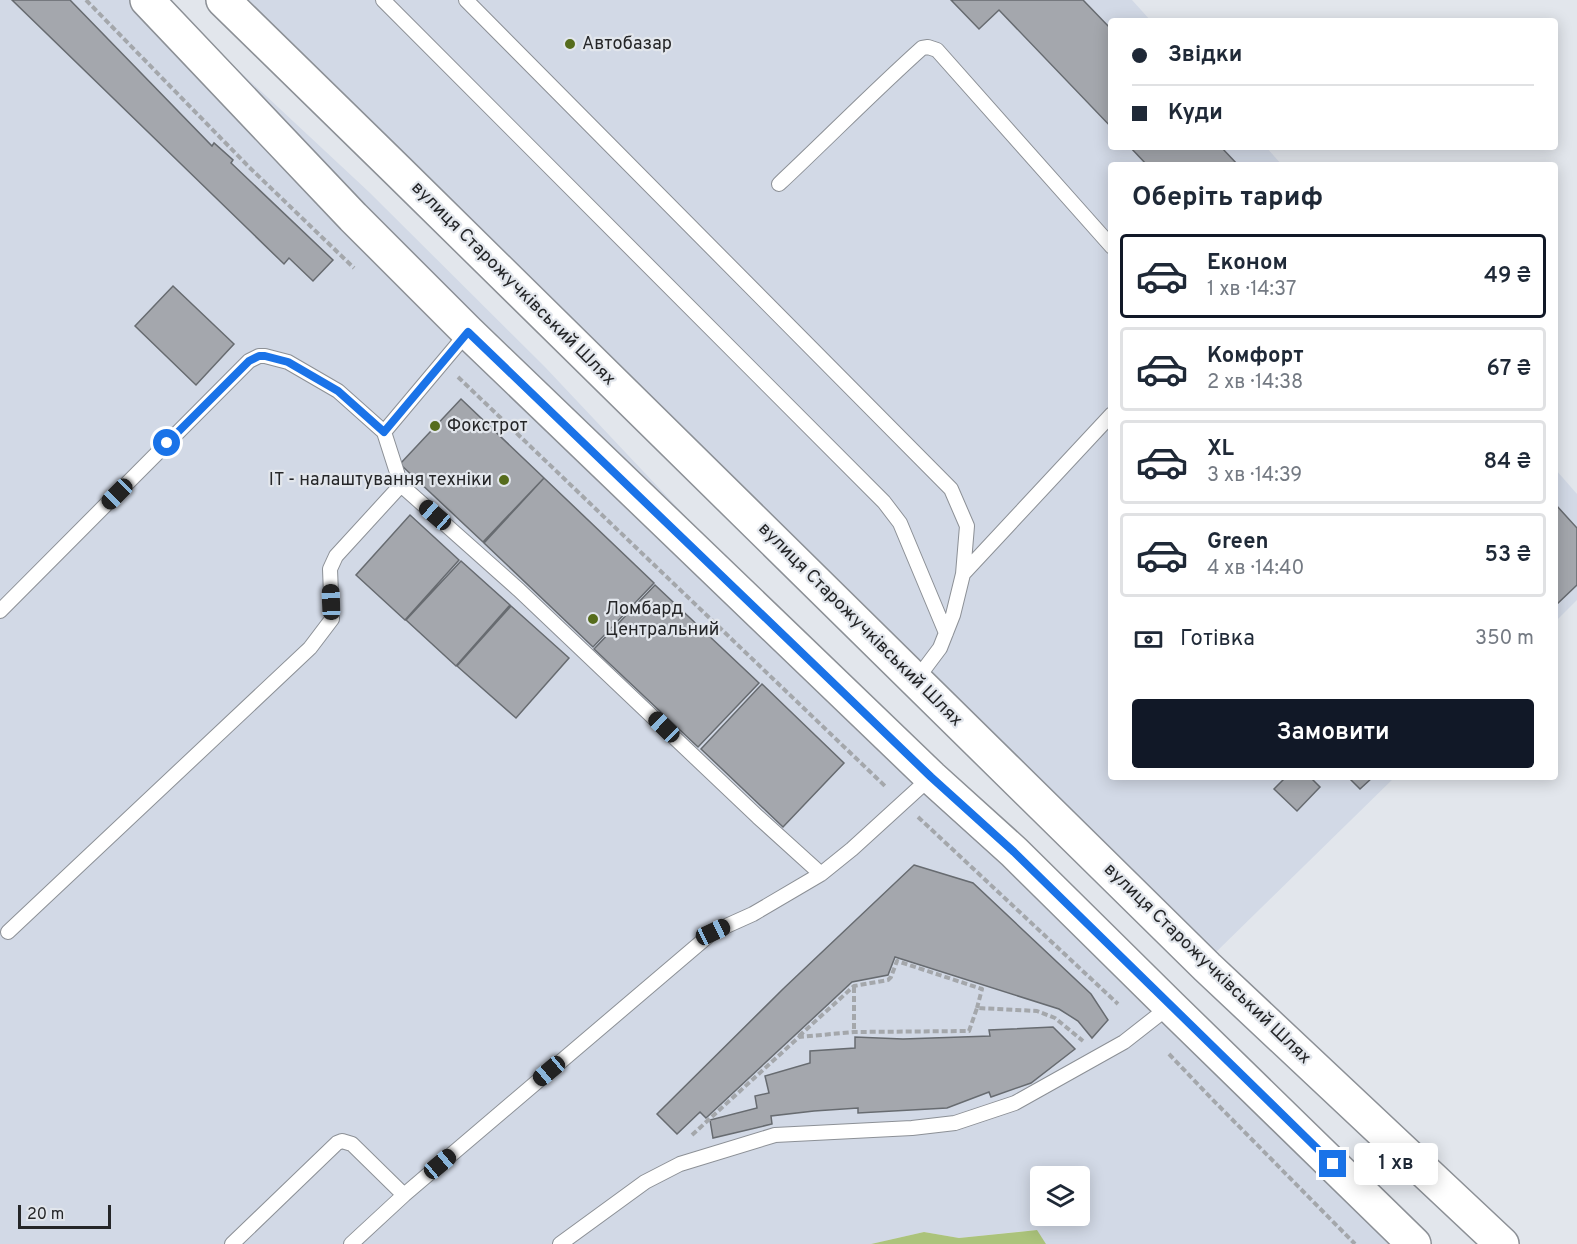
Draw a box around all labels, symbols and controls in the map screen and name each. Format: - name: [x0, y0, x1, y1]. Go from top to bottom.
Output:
- place label: Автобазар: [582, 33, 672, 56]
- marker: Автобазар: [563, 37, 577, 51]
- text: Звідки: [1168, 42, 1242, 69]
- text: Куди: [1168, 100, 1223, 127]
- street label: вулиця Старожучківський Шлях: [406, 177, 620, 391]
- text: Оберіть тариф: [1132, 181, 1323, 215]
- icon: car: [1135, 249, 1189, 303]
- text: Економ: [1207, 250, 1288, 277]
- text: 49 ₴: [1484, 263, 1531, 290]
- text: 1 хв · 14:37: [1207, 277, 1296, 303]
- icon: car: [1135, 342, 1189, 396]
- text: Комфорт: [1207, 343, 1304, 370]
- text: 67 ₴: [1487, 356, 1531, 383]
- text: 2 хв · 14:38: [1207, 370, 1303, 396]
- place label: Фокстрот: [447, 415, 528, 438]
- marker: Фокстрот: [428, 419, 442, 433]
- route start: [153, 429, 180, 456]
- icon: car: [1135, 435, 1189, 489]
- text: XL: [1207, 436, 1234, 463]
- text: 84 ₴: [1484, 449, 1531, 476]
- text: 3 хв · 14:39: [1207, 463, 1302, 489]
- place label: ІТ - налаштування техніки: [269, 469, 492, 492]
- marker: ІТ - налаштування техніки: [497, 473, 511, 487]
- car: [98, 475, 136, 513]
- car: [416, 496, 454, 534]
- street label: вулиця Старожучківський Шлях: [753, 518, 967, 732]
- icon: car: [1135, 528, 1189, 582]
- text: Green: [1207, 529, 1269, 556]
- text: 53 ₴: [1485, 542, 1531, 569]
- text: 4 хв · 14:40: [1207, 556, 1304, 582]
- car: [321, 584, 341, 620]
- place label: Ломбард Центральний: [605, 598, 719, 642]
- marker: Ломбард Центральний: [586, 612, 600, 626]
- icon: cash: [1132, 623, 1165, 656]
- text: Готівка: [1180, 626, 1255, 653]
- text: 350 m: [1475, 626, 1534, 652]
- button: Замовити: [1132, 699, 1534, 768]
- car: [645, 708, 683, 746]
- street label: вулиця Старожучківський Шлях: [1098, 859, 1316, 1069]
- car: [693, 916, 733, 948]
- car: [529, 1053, 569, 1089]
- callout: 1 хв: [1354, 1143, 1438, 1185]
- car: [420, 1146, 460, 1182]
- route end: [1319, 1150, 1346, 1177]
- text: 1 хв: [1378, 1151, 1414, 1177]
- map controls: [1030, 1166, 1090, 1226]
- button: layers: [1030, 1166, 1090, 1226]
- scale bar: [18, 1202, 111, 1230]
- text: 20 m: [27, 1205, 64, 1225]

